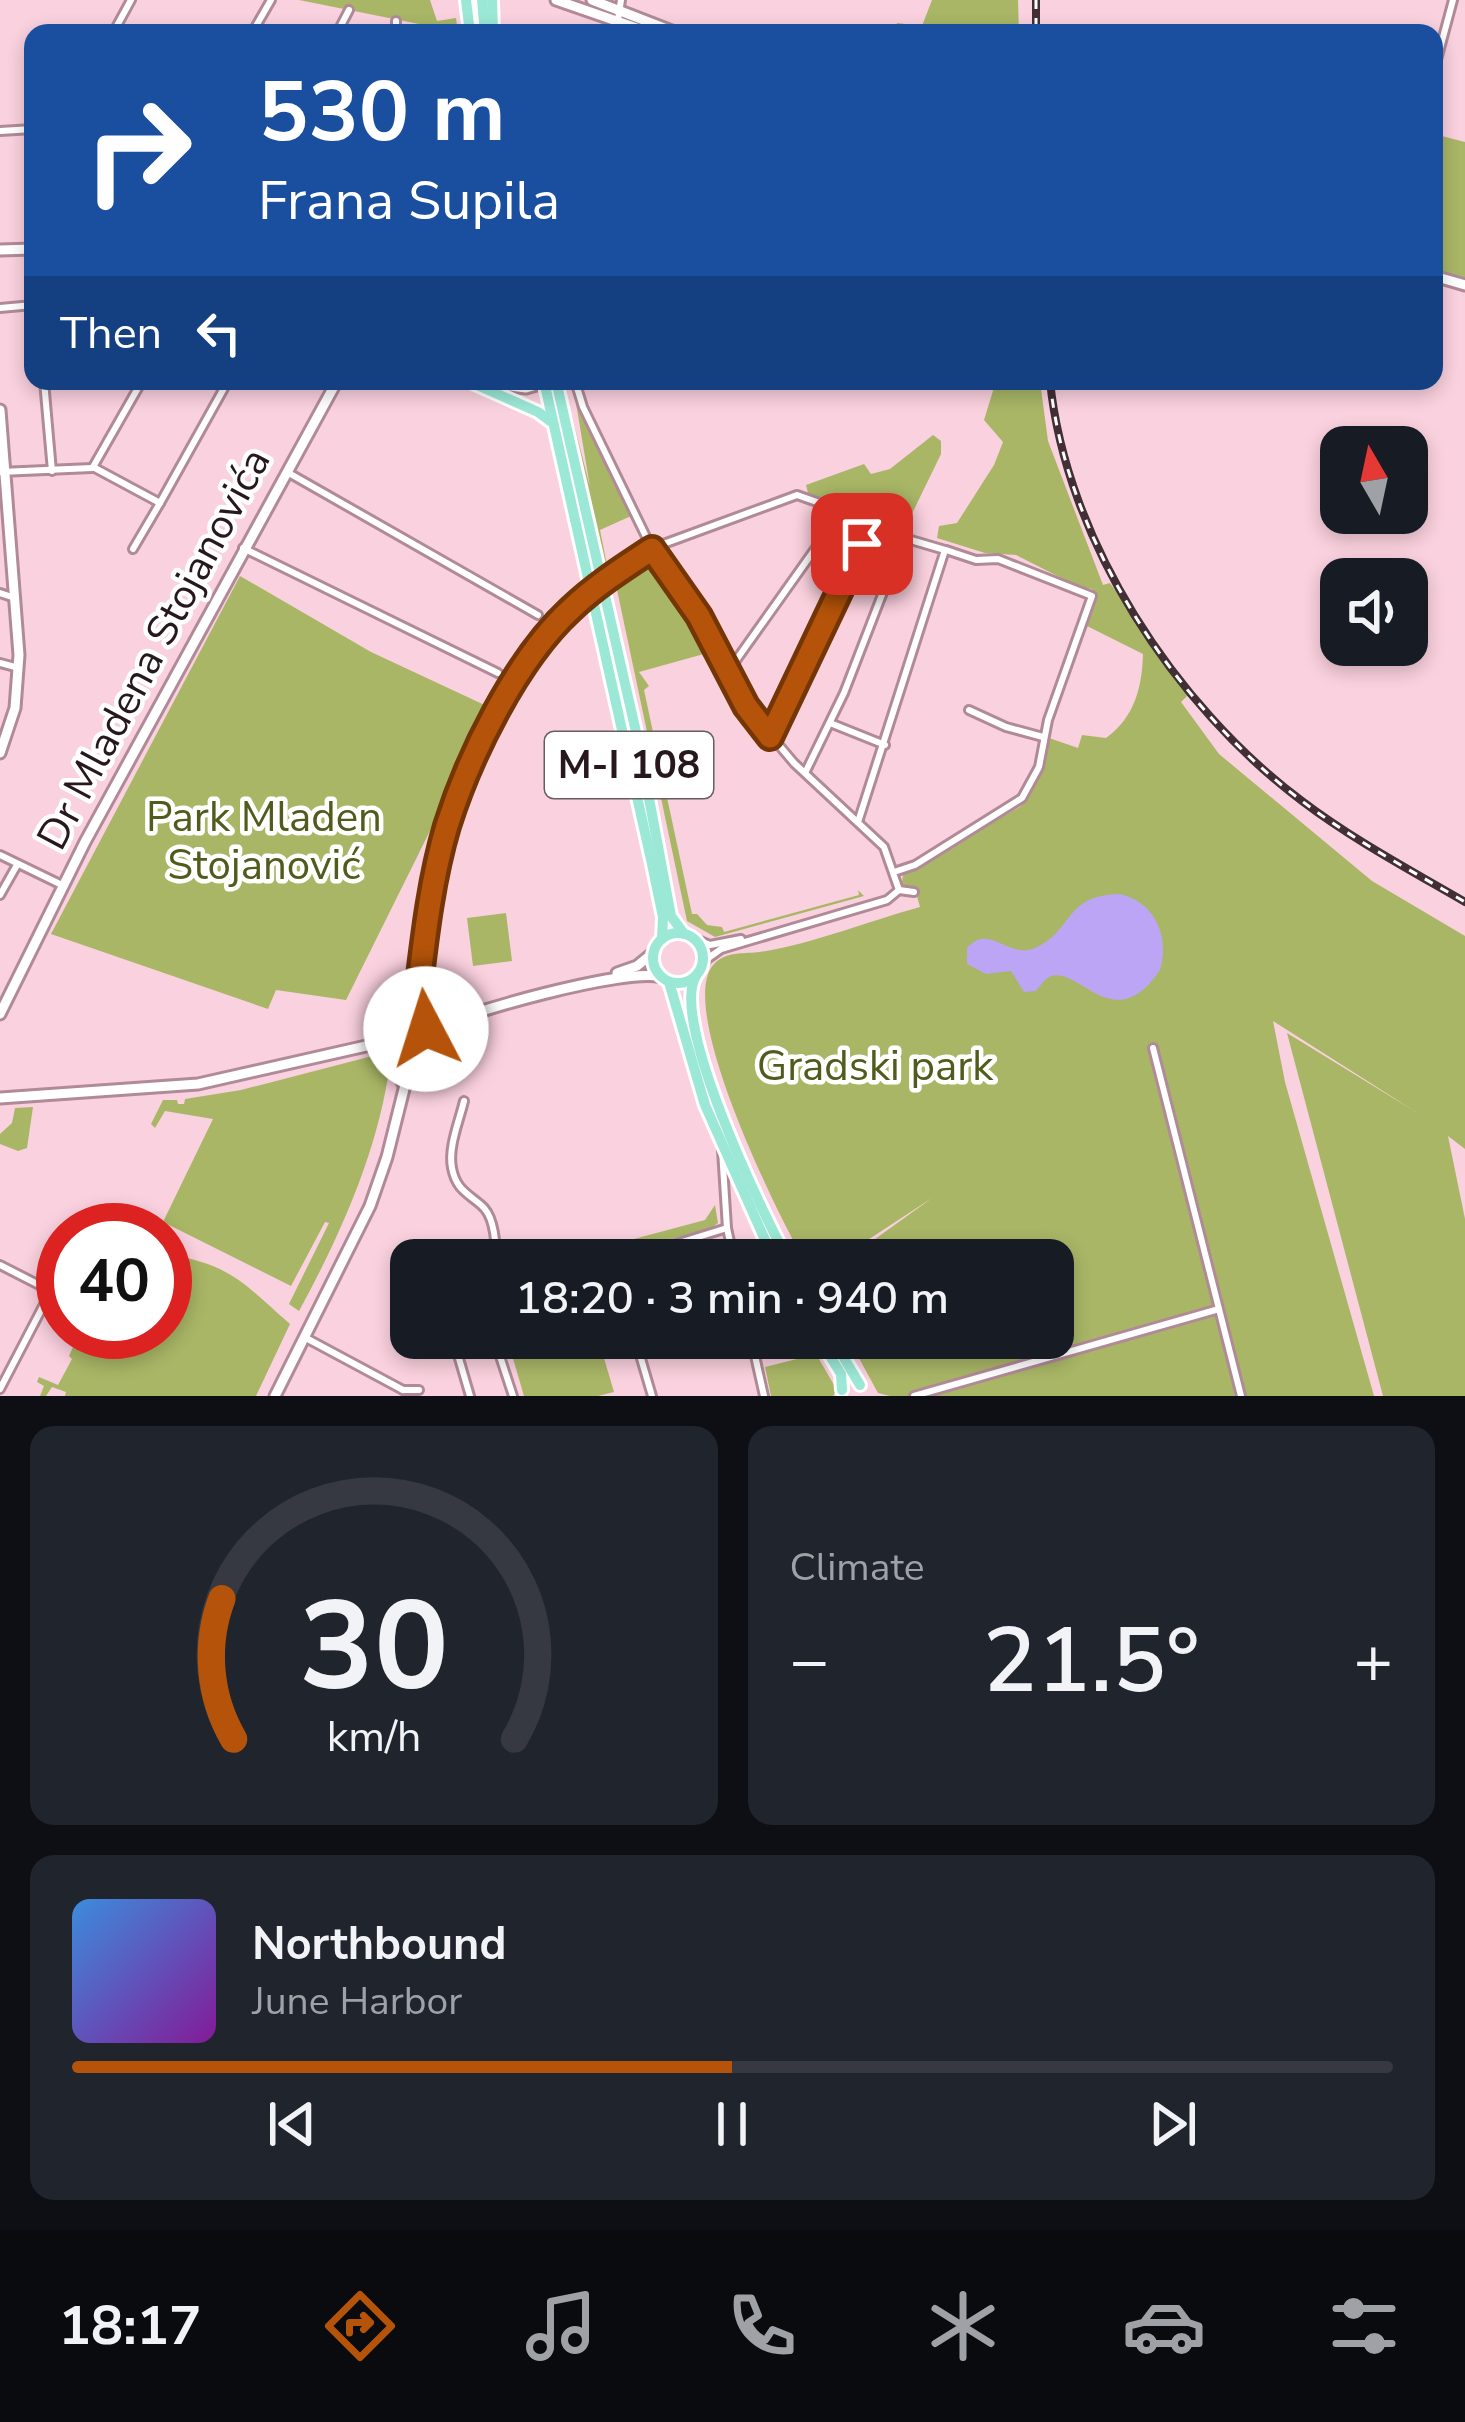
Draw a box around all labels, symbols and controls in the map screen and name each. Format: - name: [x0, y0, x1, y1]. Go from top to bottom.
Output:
- text: 530 m: [258, 55, 506, 170]
- icon: right: [60, 72, 216, 228]
- text: Frana Supila: [258, 164, 560, 238]
- icon: left: [186, 300, 252, 366]
- text: Then: [60, 303, 162, 364]
- north arrow: [1320, 426, 1428, 534]
- map controls: [1320, 426, 1428, 666]
- street label: Dr Mladena Stojanovića: [24, 438, 284, 860]
- pin: [811, 493, 913, 595]
- icon: arrive: [829, 511, 895, 577]
- button: sound: [1320, 558, 1428, 666]
- road number: M-I 108: [545, 732, 713, 798]
- park label: Park Mladen Stojanović: [146, 789, 382, 894]
- position arrow: [363, 966, 489, 1092]
- park label: Gradski park: [757, 1038, 994, 1095]
- speed limit sign: 40: [36, 1203, 192, 1359]
- text: 18:20 · 3 min · 940 m: [515, 1268, 949, 1329]
- text: Climate: [790, 1541, 925, 1594]
- text: 30: [299, 1562, 449, 1732]
- text: 21.5°: [983, 1600, 1200, 1723]
- text: −: [790, 1616, 829, 1706]
- text: +: [1353, 1616, 1393, 1706]
- text: km/h: [326, 1707, 421, 1765]
- text: Northbound: [252, 1914, 506, 1975]
- text: June Harbor: [252, 1975, 462, 2028]
- icon: previous: [259, 2091, 325, 2157]
- icon: pause: [699, 2091, 765, 2157]
- icon: next: [1140, 2091, 1206, 2157]
- icon: directions: [318, 2284, 402, 2368]
- icon: music: [519, 2284, 603, 2368]
- icon: phone: [720, 2284, 804, 2368]
- icon: climate: [921, 2284, 1005, 2368]
- icon: car: [1122, 2284, 1206, 2368]
- icon: filters: [1322, 2284, 1406, 2368]
- text: 18:17: [58, 2289, 201, 2363]

